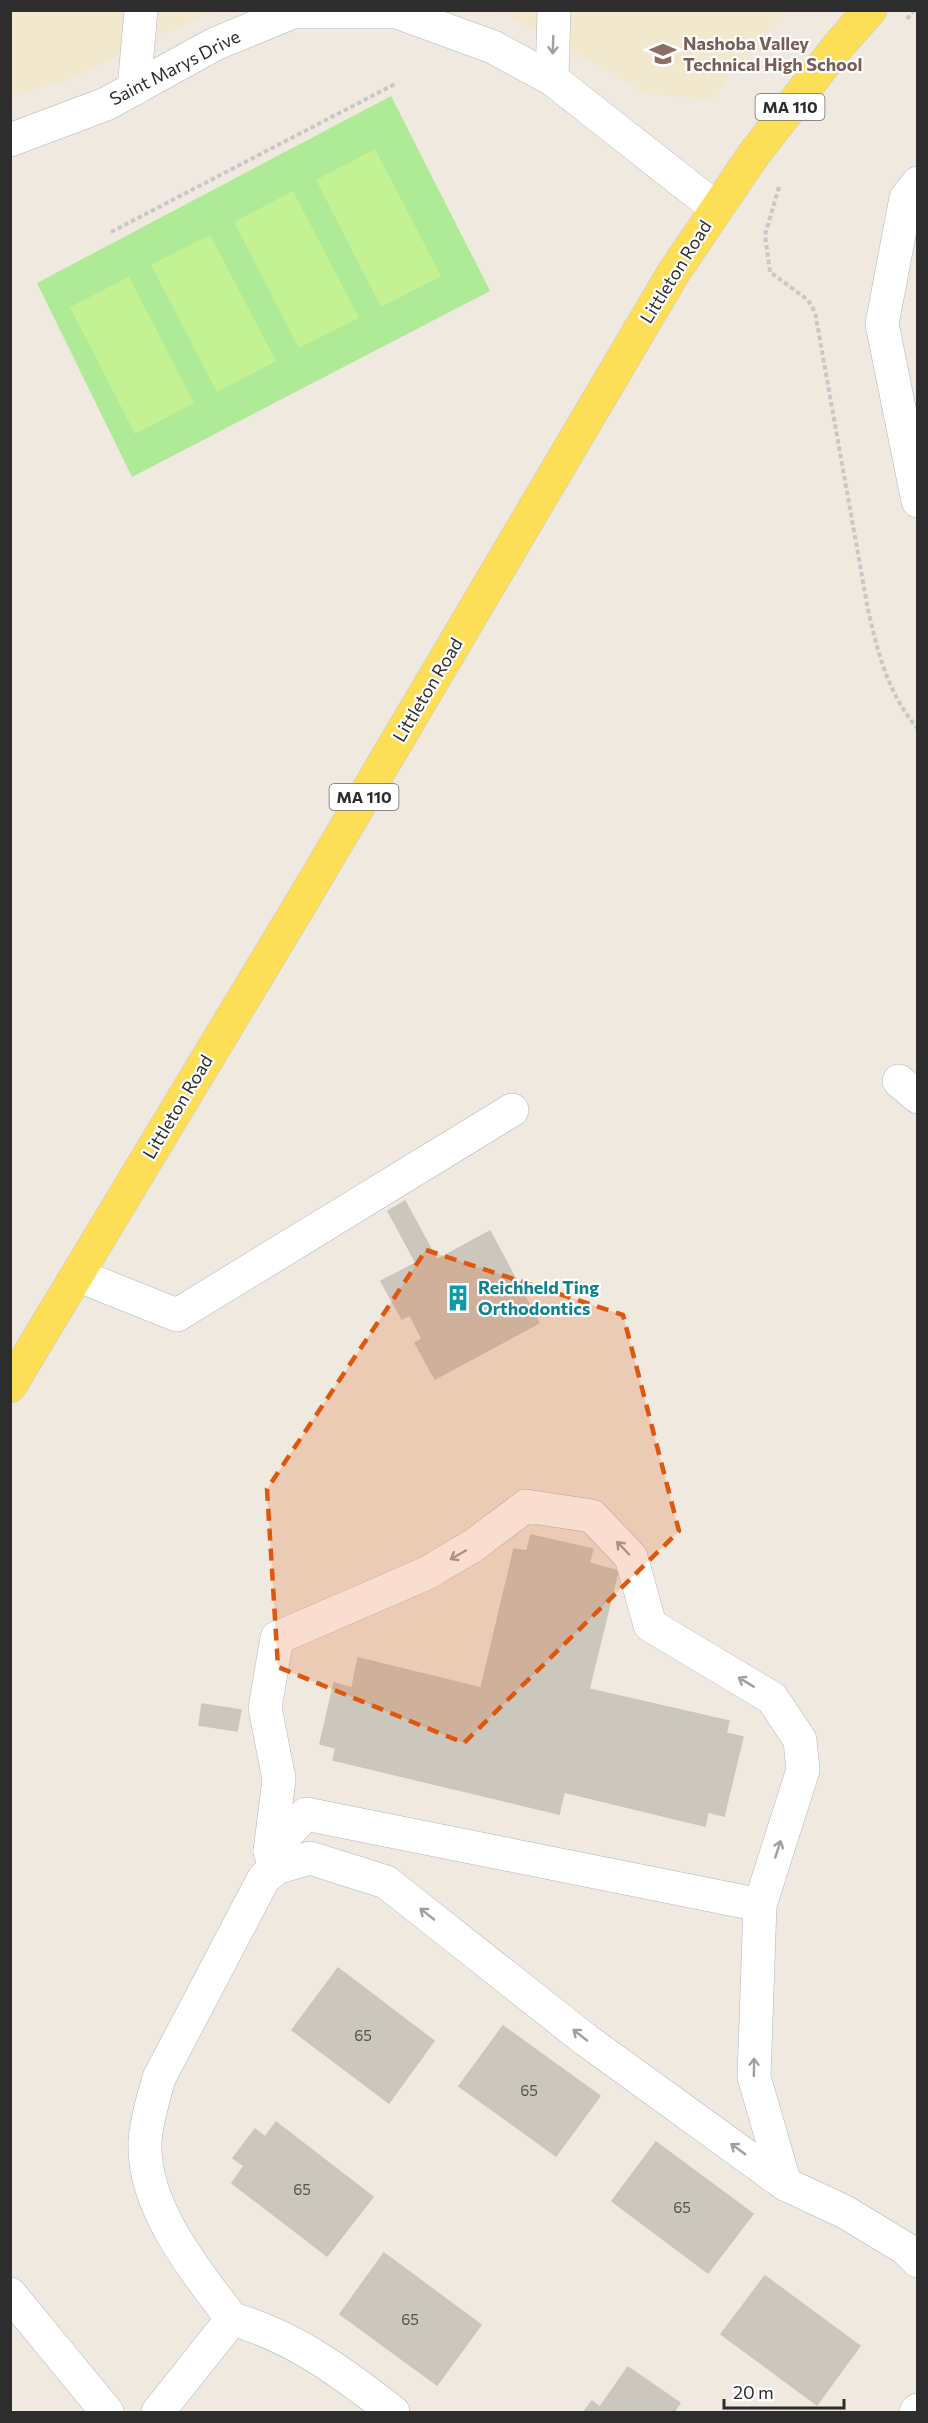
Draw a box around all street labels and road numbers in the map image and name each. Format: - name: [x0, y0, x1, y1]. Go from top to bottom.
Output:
- street label: Saint Marys Drive: [106, 25, 244, 110]
- road number: MA 110: [756, 94, 824, 120]
- street label: Littleton Road: [635, 216, 716, 327]
- street label: Littleton Road: [387, 633, 467, 745]
- road number: MA 110: [330, 784, 398, 810]
- street label: Littleton Road: [137, 1050, 217, 1162]

